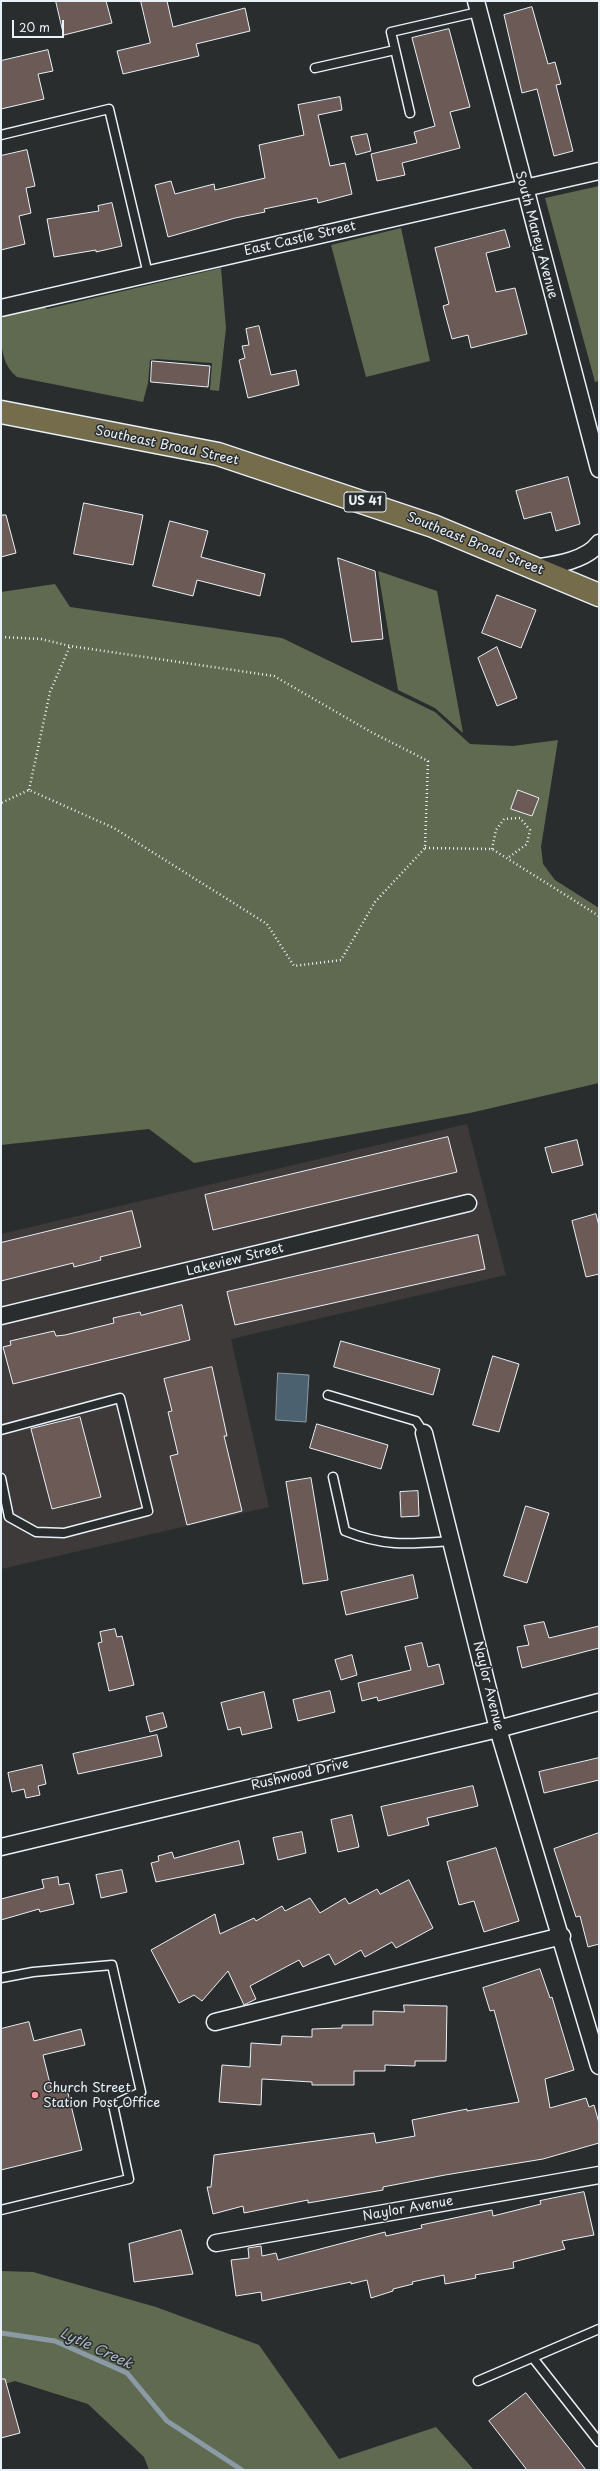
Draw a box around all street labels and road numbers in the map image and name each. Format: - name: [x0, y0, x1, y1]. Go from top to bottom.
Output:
- street label: South Maney Avenue: [511, 170, 561, 300]
- street label: East Castle Street: [243, 219, 357, 259]
- street label: Southeast Broad Street: [94, 423, 240, 469]
- road number: US 41: [344, 492, 386, 512]
- street label: Southeast Broad Street: [404, 509, 546, 579]
- street label: Lakeview Street: [185, 1240, 285, 1280]
- street label: Naylor Avenue: [469, 1640, 507, 1732]
- street label: Rushwood Drive: [250, 1756, 350, 1794]
- street label: Naylor Avenue: [362, 2193, 454, 2225]

